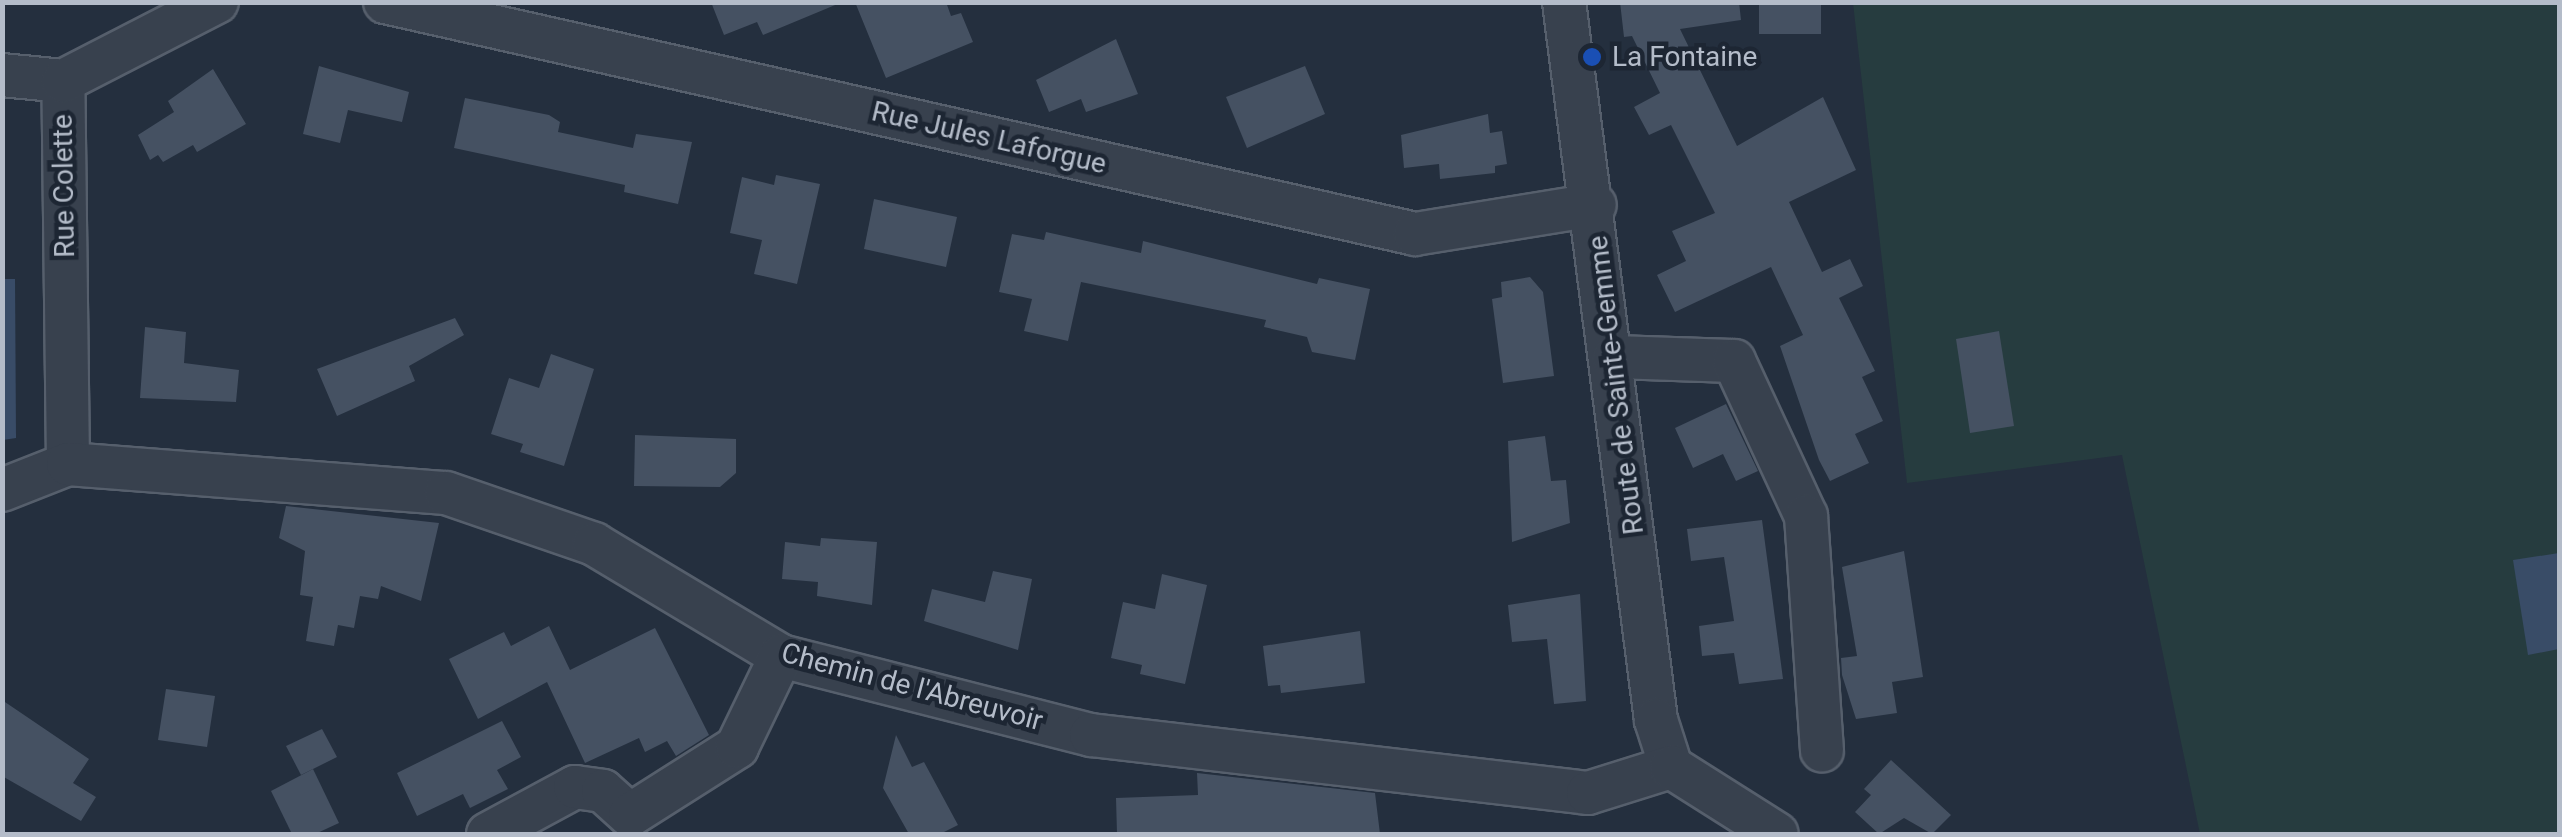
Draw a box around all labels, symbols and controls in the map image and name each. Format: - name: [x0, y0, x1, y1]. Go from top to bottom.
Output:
- place label: La Fontaine: [1612, 40, 1757, 74]
- marker: La Fontaine: [1581, 46, 1603, 68]
- street label: Rue Jules Laforgue: [868, 95, 1110, 181]
- street label: Rue Colette: [46, 114, 82, 258]
- street label: Route de Sainte-Gemme: [1581, 234, 1651, 536]
- street label: Chemin de l'Abreuvoir: [778, 636, 1046, 738]

